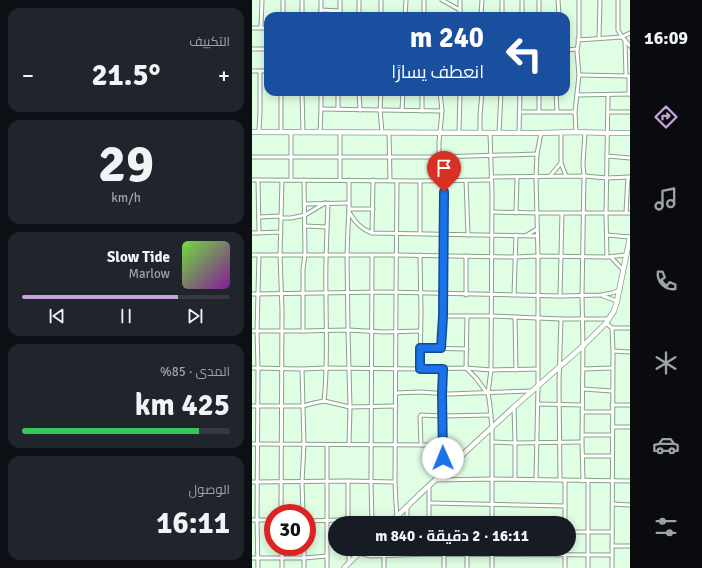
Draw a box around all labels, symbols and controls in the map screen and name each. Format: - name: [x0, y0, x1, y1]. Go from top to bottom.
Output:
- text: 240 m: [410, 21, 484, 55]
- text: 16:09: [644, 27, 688, 49]
- icon: left: [498, 28, 550, 80]
- text: التكييف: [189, 34, 230, 50]
- text: 21.5°: [91, 57, 161, 94]
- text: انعطف يسارًا: [391, 61, 484, 83]
- text: −: [22, 62, 34, 89]
- text: +: [218, 62, 230, 89]
- icon: directions: [652, 103, 680, 131]
- text: 29: [98, 132, 154, 196]
- pin: [427, 151, 461, 192]
- icon: arrive: [433, 157, 455, 179]
- icon: music: [652, 185, 680, 213]
- text: km/h: [111, 190, 141, 206]
- text: Slow Tide: [107, 248, 170, 266]
- text: Marlow: [128, 266, 170, 282]
- icon: phone: [652, 267, 680, 295]
- icon: previous: [46, 305, 68, 327]
- icon: pause: [115, 305, 137, 327]
- icon: next: [184, 305, 206, 327]
- icon: climate: [652, 349, 680, 377]
- text: المدى · 85%: [160, 364, 230, 380]
- text: 425 km: [135, 387, 230, 424]
- icon: car: [652, 431, 680, 459]
- position arrow: [422, 437, 464, 479]
- text: الوصول: [189, 482, 230, 498]
- speed limit sign: 30: [264, 504, 316, 556]
- text: 16:11: [156, 505, 230, 542]
- icon: filters: [652, 513, 680, 541]
- text: 16:11 · 2 دقيقة · 840 m: [375, 527, 529, 545]

